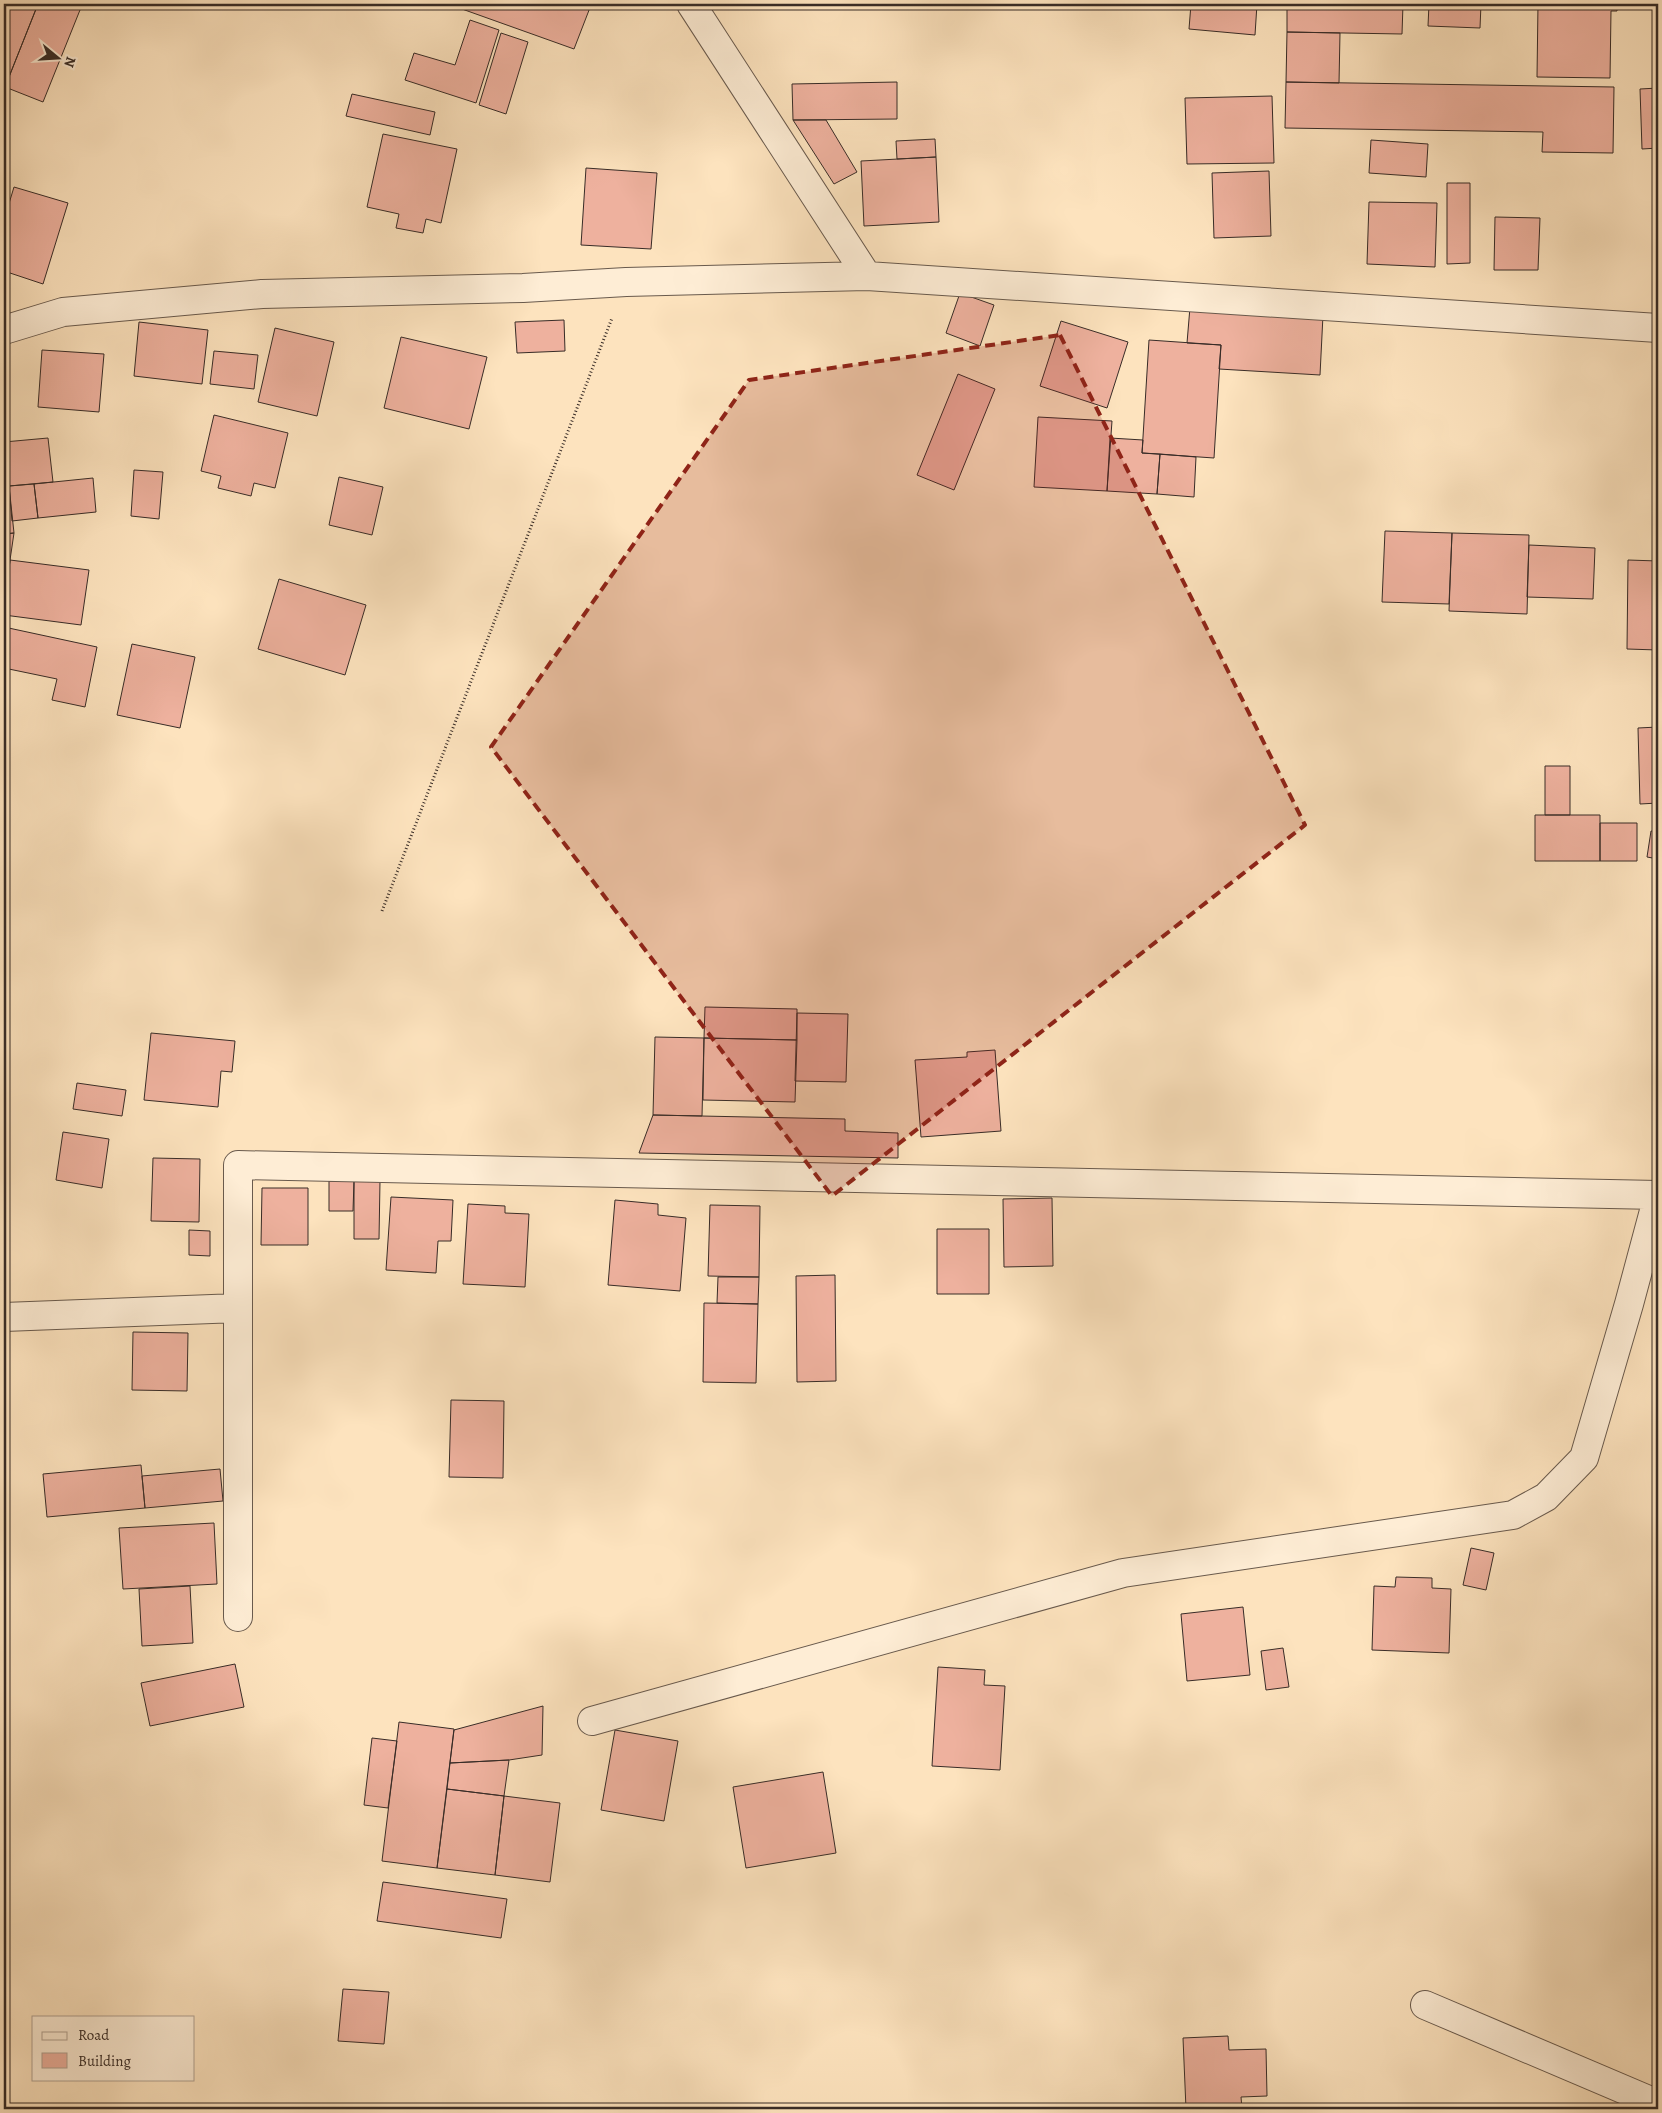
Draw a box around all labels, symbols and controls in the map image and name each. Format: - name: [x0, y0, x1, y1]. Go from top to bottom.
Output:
- north arrow: [32, 32, 82, 82]
- text: N: [59, 54, 80, 70]
- legend: [32, 2016, 195, 2080]
- text: Road: [78, 2025, 110, 2045]
- text: Building: [78, 2051, 131, 2071]

